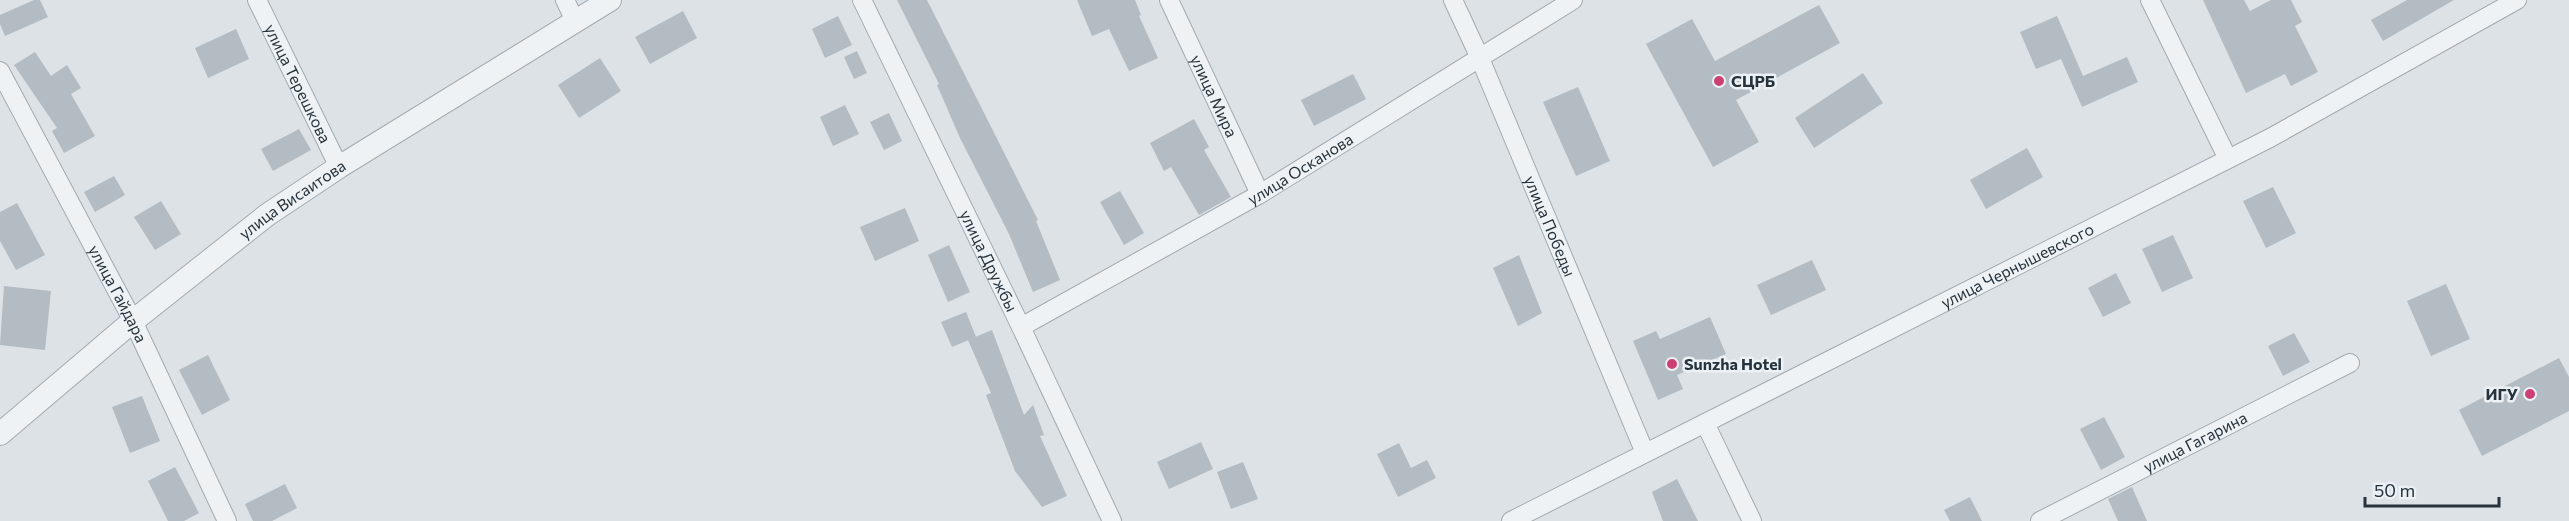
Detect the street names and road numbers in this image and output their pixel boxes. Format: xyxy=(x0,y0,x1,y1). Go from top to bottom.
street label: улица Терешкова xyxy=(261,21,336,146)
street label: улица Мира xyxy=(1187,51,1242,140)
street label: улица Осканова xyxy=(1244,129,1356,208)
street label: улица Висаитова xyxy=(235,155,349,243)
street label: улица Победы xyxy=(1521,173,1580,279)
street label: улица Дружбы xyxy=(956,207,1022,315)
street label: улица Чернышевского xyxy=(1937,219,2097,312)
street label: улица Гайдара xyxy=(85,241,152,345)
street label: улица Гагарина xyxy=(2140,407,2250,476)

